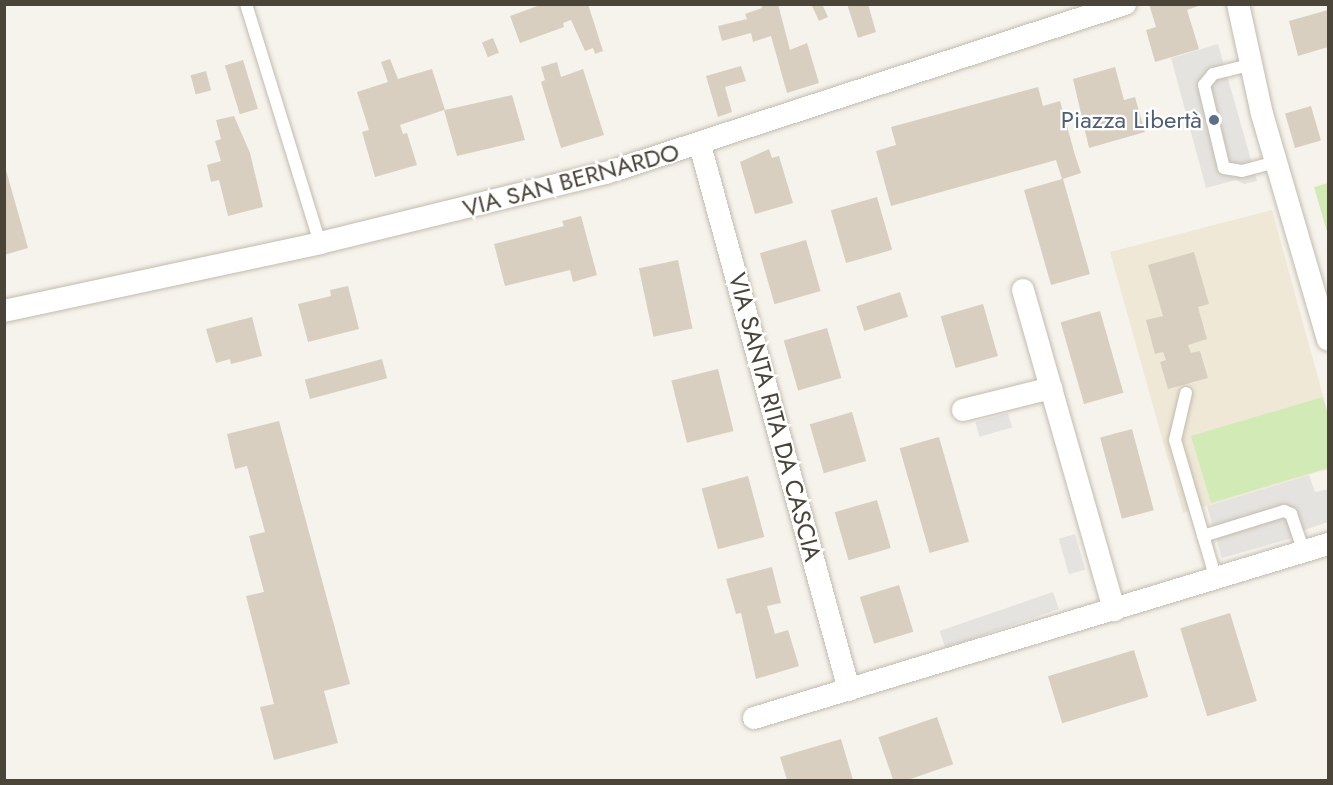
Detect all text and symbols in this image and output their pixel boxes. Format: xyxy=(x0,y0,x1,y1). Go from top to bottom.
place label: Piazza Libertà xyxy=(1061,106,1202,134)
marker: Piazza Libertà xyxy=(1207,113,1221,127)
street label: VIA SAN BERNARDO xyxy=(460,137,682,223)
street label: VIA SANTA RITA DA CASCIA xyxy=(723,270,827,564)

